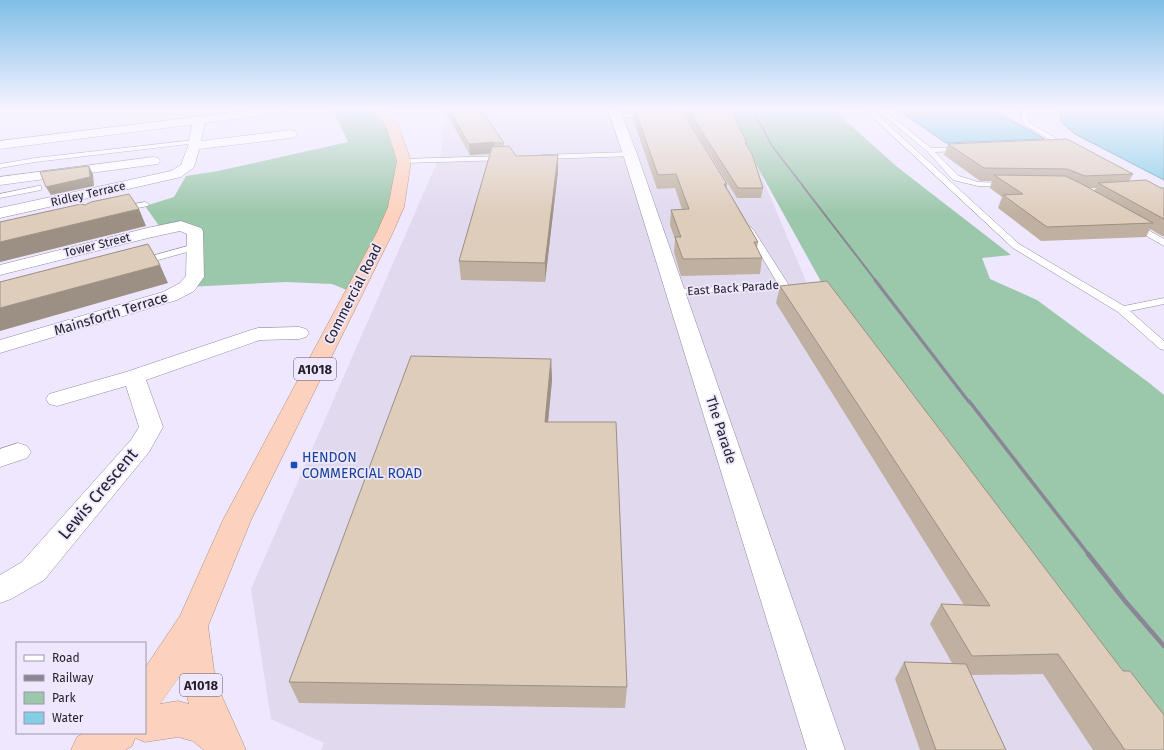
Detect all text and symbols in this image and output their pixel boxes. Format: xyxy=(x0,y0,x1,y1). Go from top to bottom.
street label: Ridley Terrace xyxy=(49,179,127,209)
street label: Tower Street xyxy=(62,230,132,260)
street label: Commercial Road xyxy=(320,241,386,347)
street label: East Back Parade xyxy=(687,278,779,298)
street label: Mainsforth Terrace xyxy=(52,289,170,339)
road number: A1018 xyxy=(294,358,336,380)
street label: The Parade xyxy=(702,394,740,466)
street label: Lewis Crescent xyxy=(54,444,143,544)
place label: HENDON COMMERCIAL ROAD xyxy=(302,449,422,482)
marker: HENDON COMMERCIAL ROAD xyxy=(289,460,299,470)
legend xyxy=(16,642,146,734)
text: Road xyxy=(52,651,80,665)
text: Railway xyxy=(52,671,93,685)
road number: A1018 xyxy=(180,674,222,696)
text: Park xyxy=(52,691,76,705)
text: Water xyxy=(52,711,84,725)

